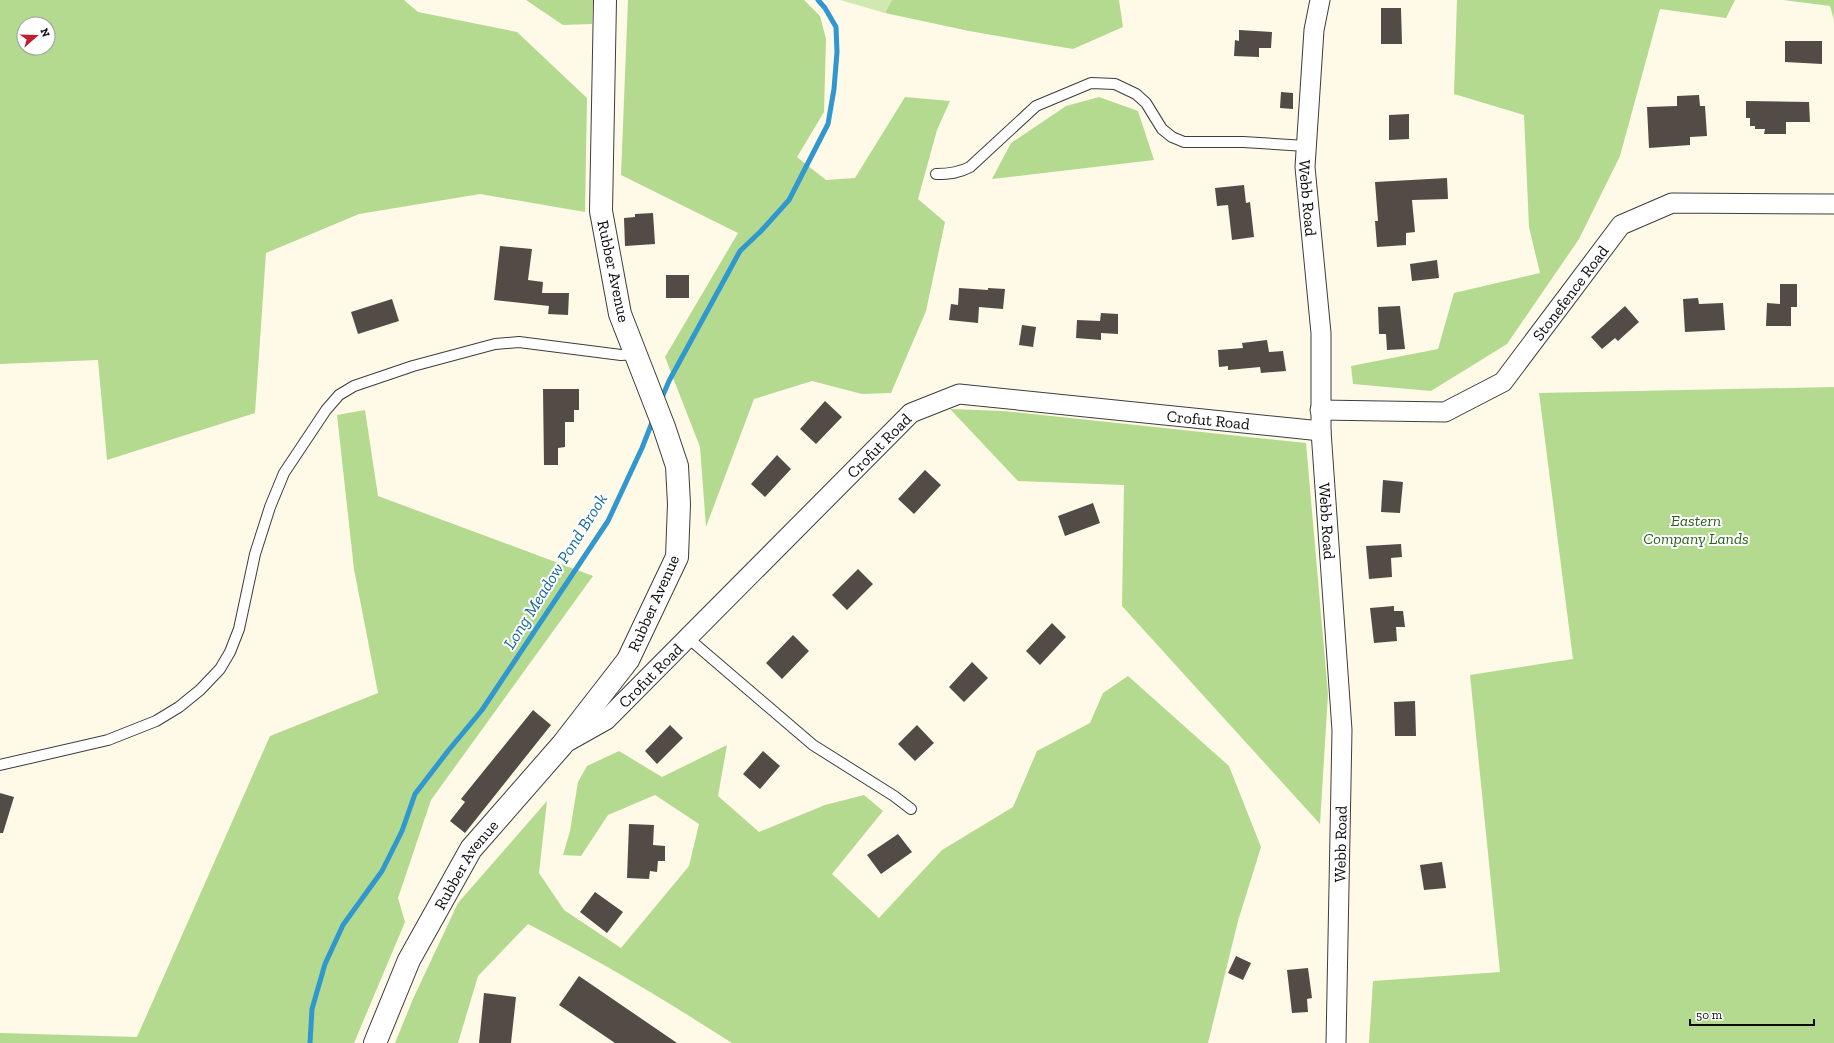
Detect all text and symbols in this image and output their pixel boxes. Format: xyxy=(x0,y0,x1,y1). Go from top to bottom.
north arrow xyxy=(16,16,56,56)
text: N xyxy=(37,27,53,39)
street label: Webb Road xyxy=(1295,159,1321,237)
street label: Rubber Avenue xyxy=(593,218,634,324)
street label: Stonefence Road xyxy=(1529,242,1612,344)
street label: Crofut Road xyxy=(1166,406,1251,434)
street label: Crofut Road xyxy=(843,409,915,482)
street label: Webb Road xyxy=(1315,482,1339,560)
water label: Long Meadow Pond Brook xyxy=(499,489,611,652)
park label: Eastern Company Lands xyxy=(1643,511,1749,548)
street label: Rubber Avenue xyxy=(624,552,683,654)
street label: Crofut Road xyxy=(615,639,687,712)
street label: Webb Road xyxy=(1330,805,1351,883)
street label: Rubber Avenue xyxy=(430,816,502,913)
scale bar xyxy=(1690,1001,1814,1027)
text: 50 m xyxy=(1696,1008,1723,1022)

